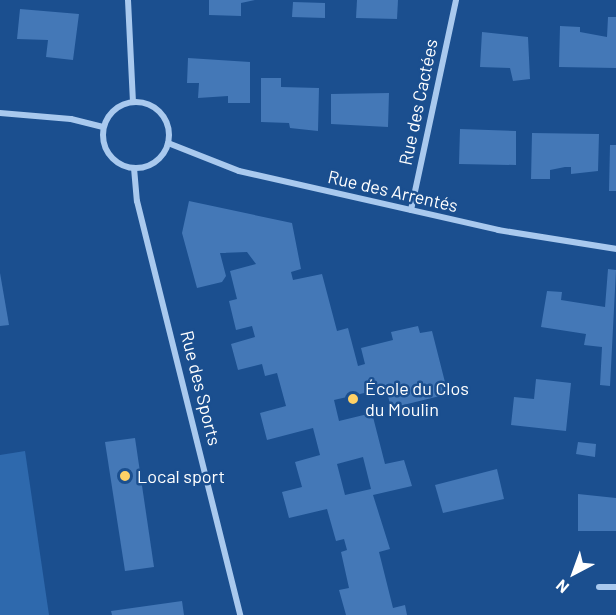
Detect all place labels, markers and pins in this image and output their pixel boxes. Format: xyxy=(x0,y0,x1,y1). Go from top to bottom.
place label: École du Clos du Moulin xyxy=(365,378,469,420)
marker: École du Clos du Moulin xyxy=(346,392,360,406)
place label: Local sport xyxy=(137,465,225,487)
marker: Local sport xyxy=(118,469,132,483)

